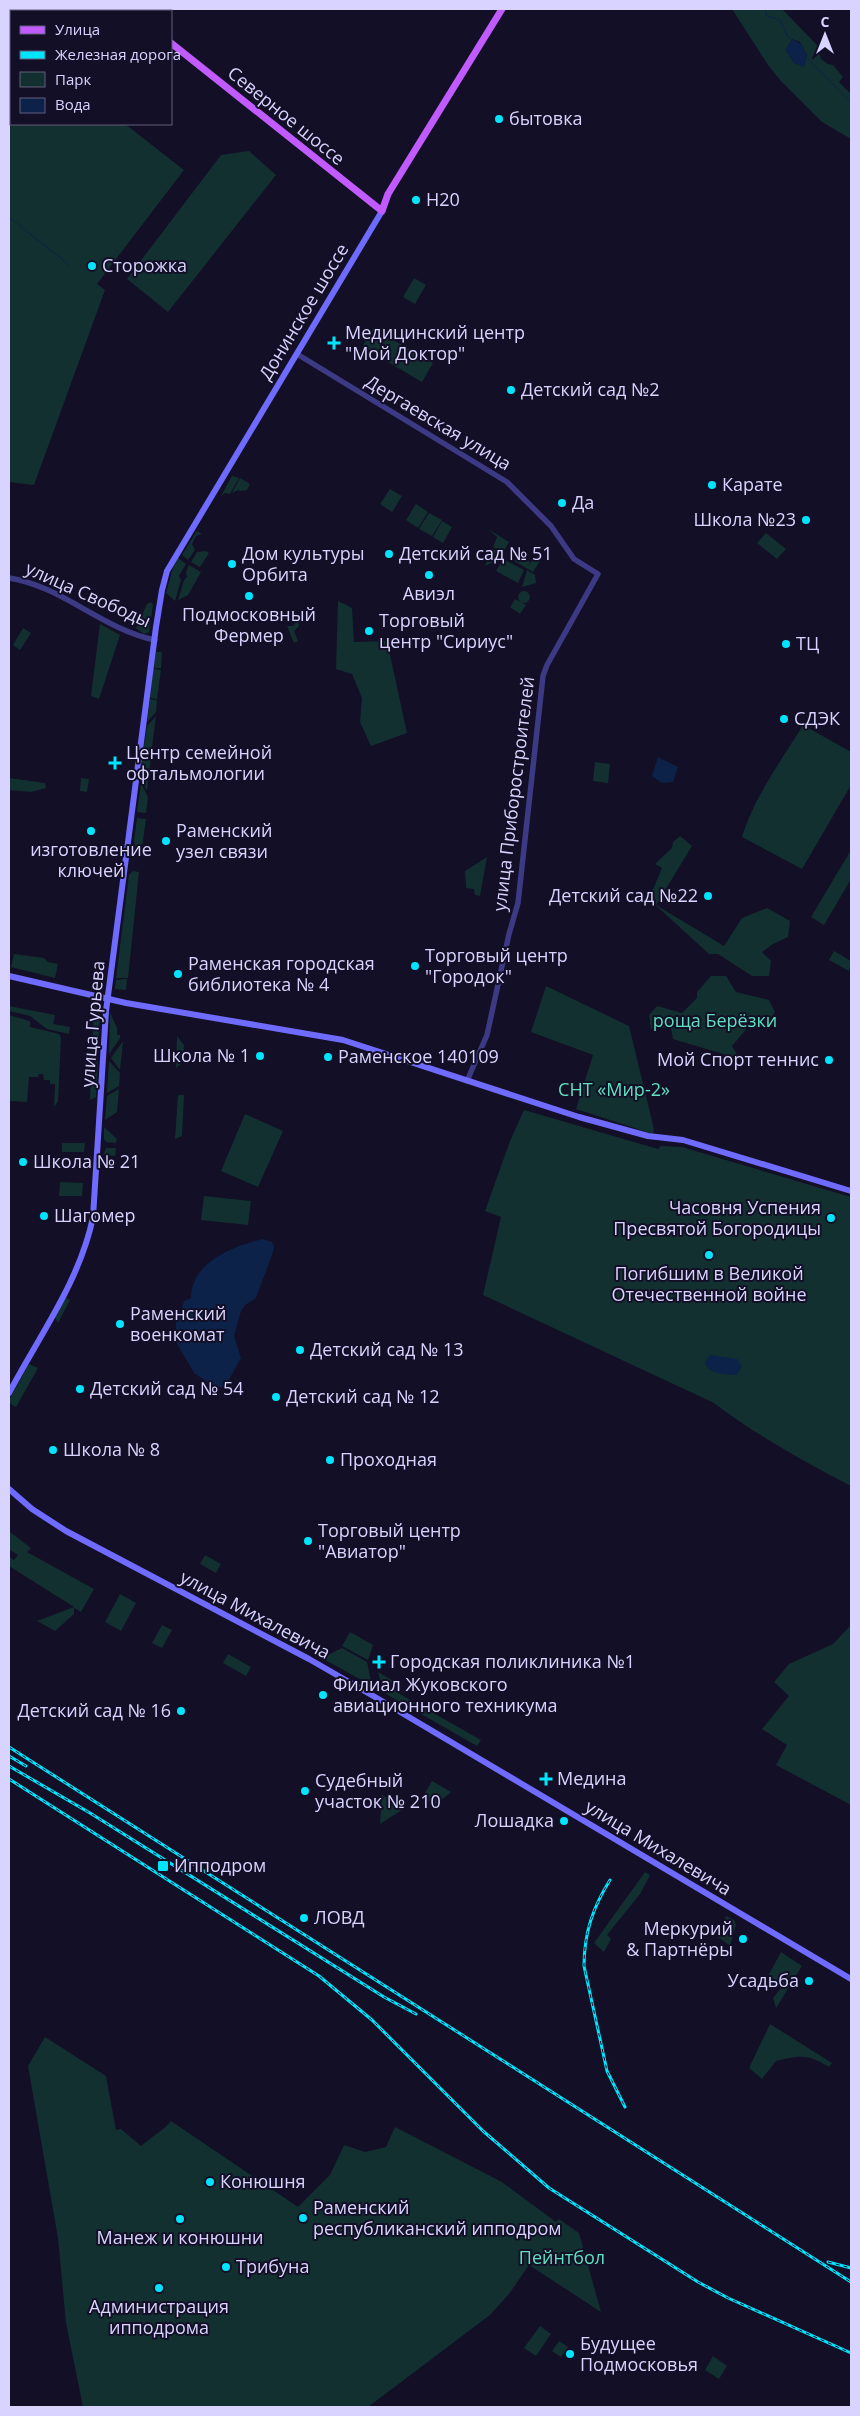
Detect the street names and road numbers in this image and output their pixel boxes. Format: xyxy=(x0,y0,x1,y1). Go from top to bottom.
street label: Северное шоссе xyxy=(223,61,350,170)
street label: Донинское шоссе xyxy=(253,239,353,384)
street label: Дергаевская улица xyxy=(361,369,516,475)
street label: улица Свободы xyxy=(22,556,155,632)
street label: улица Приборостроителей xyxy=(487,675,539,913)
street label: улица Гурьева xyxy=(75,960,110,1088)
street label: улица Михалевича xyxy=(176,1564,335,1664)
street label: улица Михалевича xyxy=(581,1794,736,1900)

